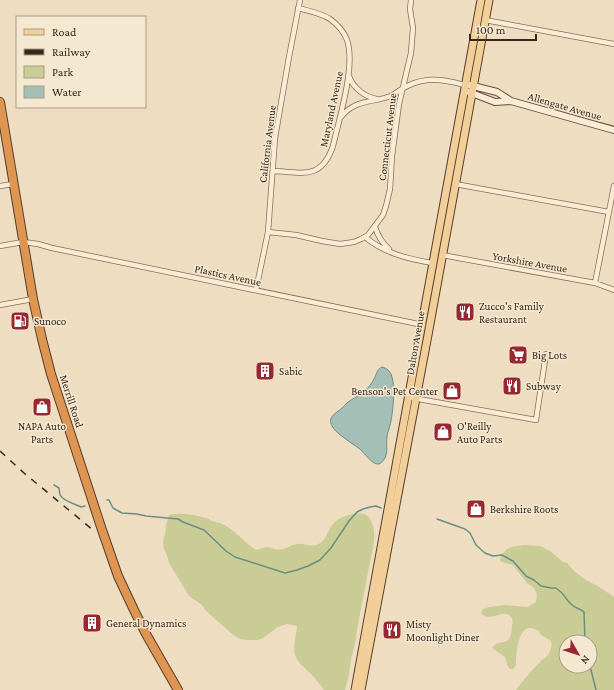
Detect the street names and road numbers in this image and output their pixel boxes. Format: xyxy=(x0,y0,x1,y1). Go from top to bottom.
street label: Maryland Avenue xyxy=(317,70,346,148)
street label: Allengate Avenue xyxy=(527,90,603,123)
street label: Connecticut Avenue xyxy=(376,92,398,181)
street label: California Avenue xyxy=(256,104,278,184)
street label: Yorkshire Avenue xyxy=(492,250,568,275)
street label: Plastics Avenue xyxy=(194,262,263,288)
street label: Dalton Avenue xyxy=(403,310,427,376)
street label: Merrill Road xyxy=(58,373,86,429)

